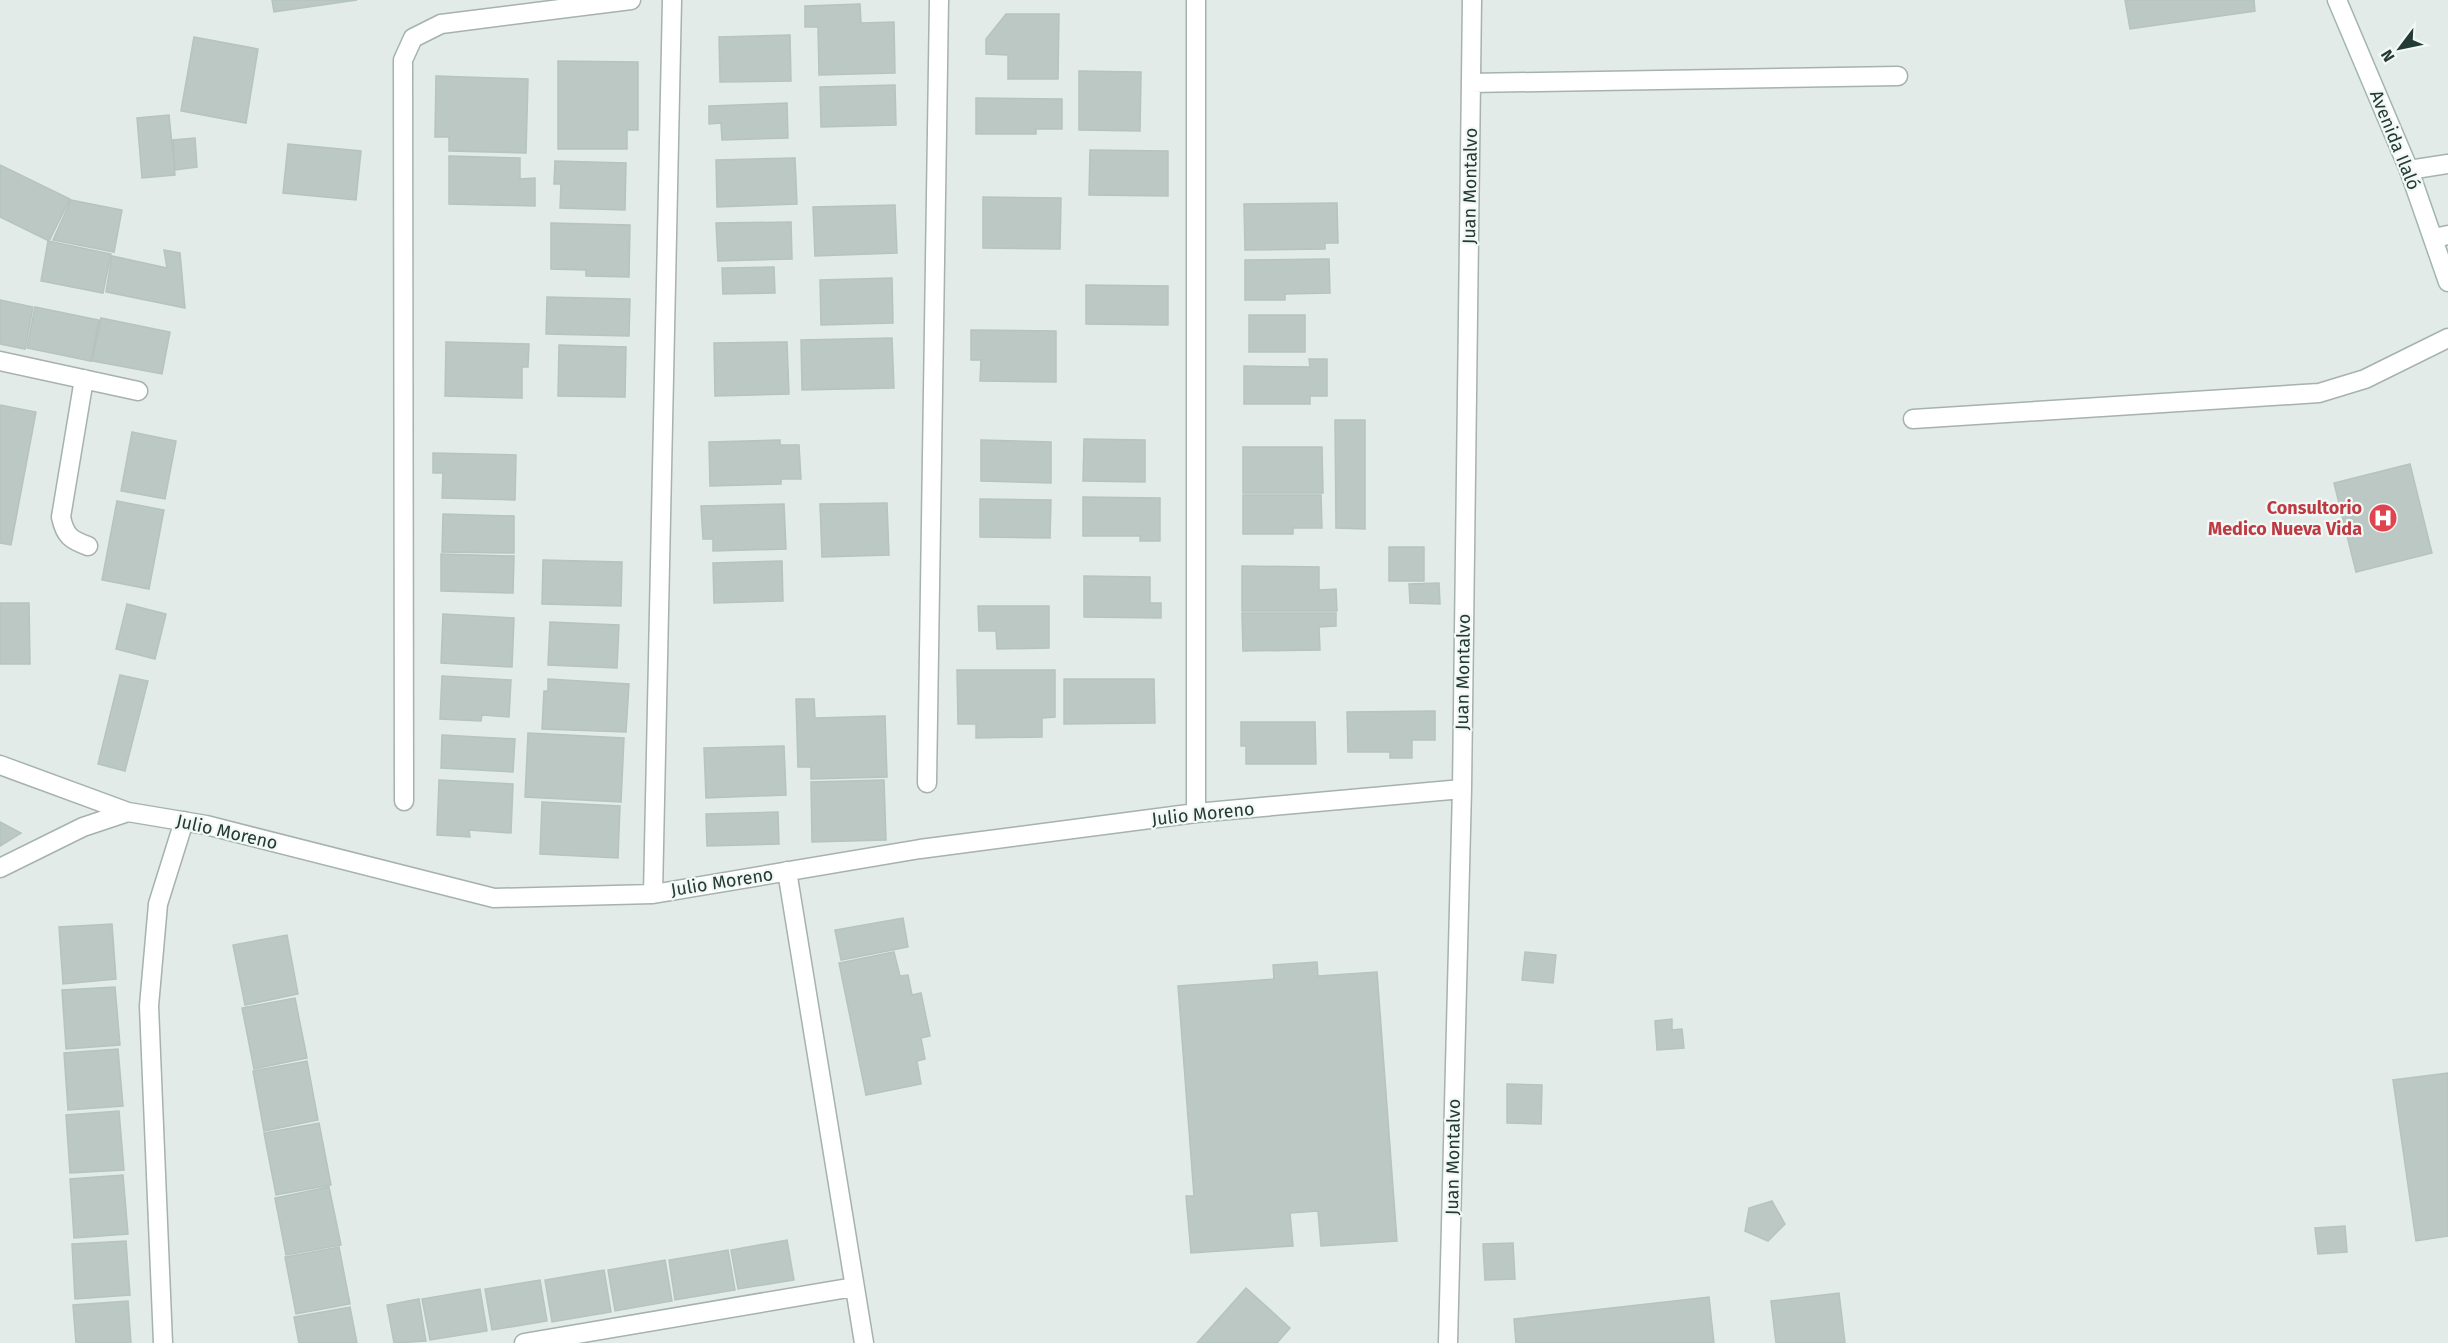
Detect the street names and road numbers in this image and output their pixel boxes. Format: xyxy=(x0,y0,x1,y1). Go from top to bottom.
street label: Avenida Ilaló xyxy=(2365,87,2425,193)
street label: Juan Montalvo xyxy=(1458,128,1482,244)
street label: Juan Montalvo xyxy=(1451,614,1475,730)
street label: Julio Moreno xyxy=(1150,798,1256,830)
street label: Julio Moreno xyxy=(174,810,280,854)
street label: Julio Moreno xyxy=(669,863,775,901)
street label: Juan Montalvo xyxy=(1441,1099,1465,1215)

